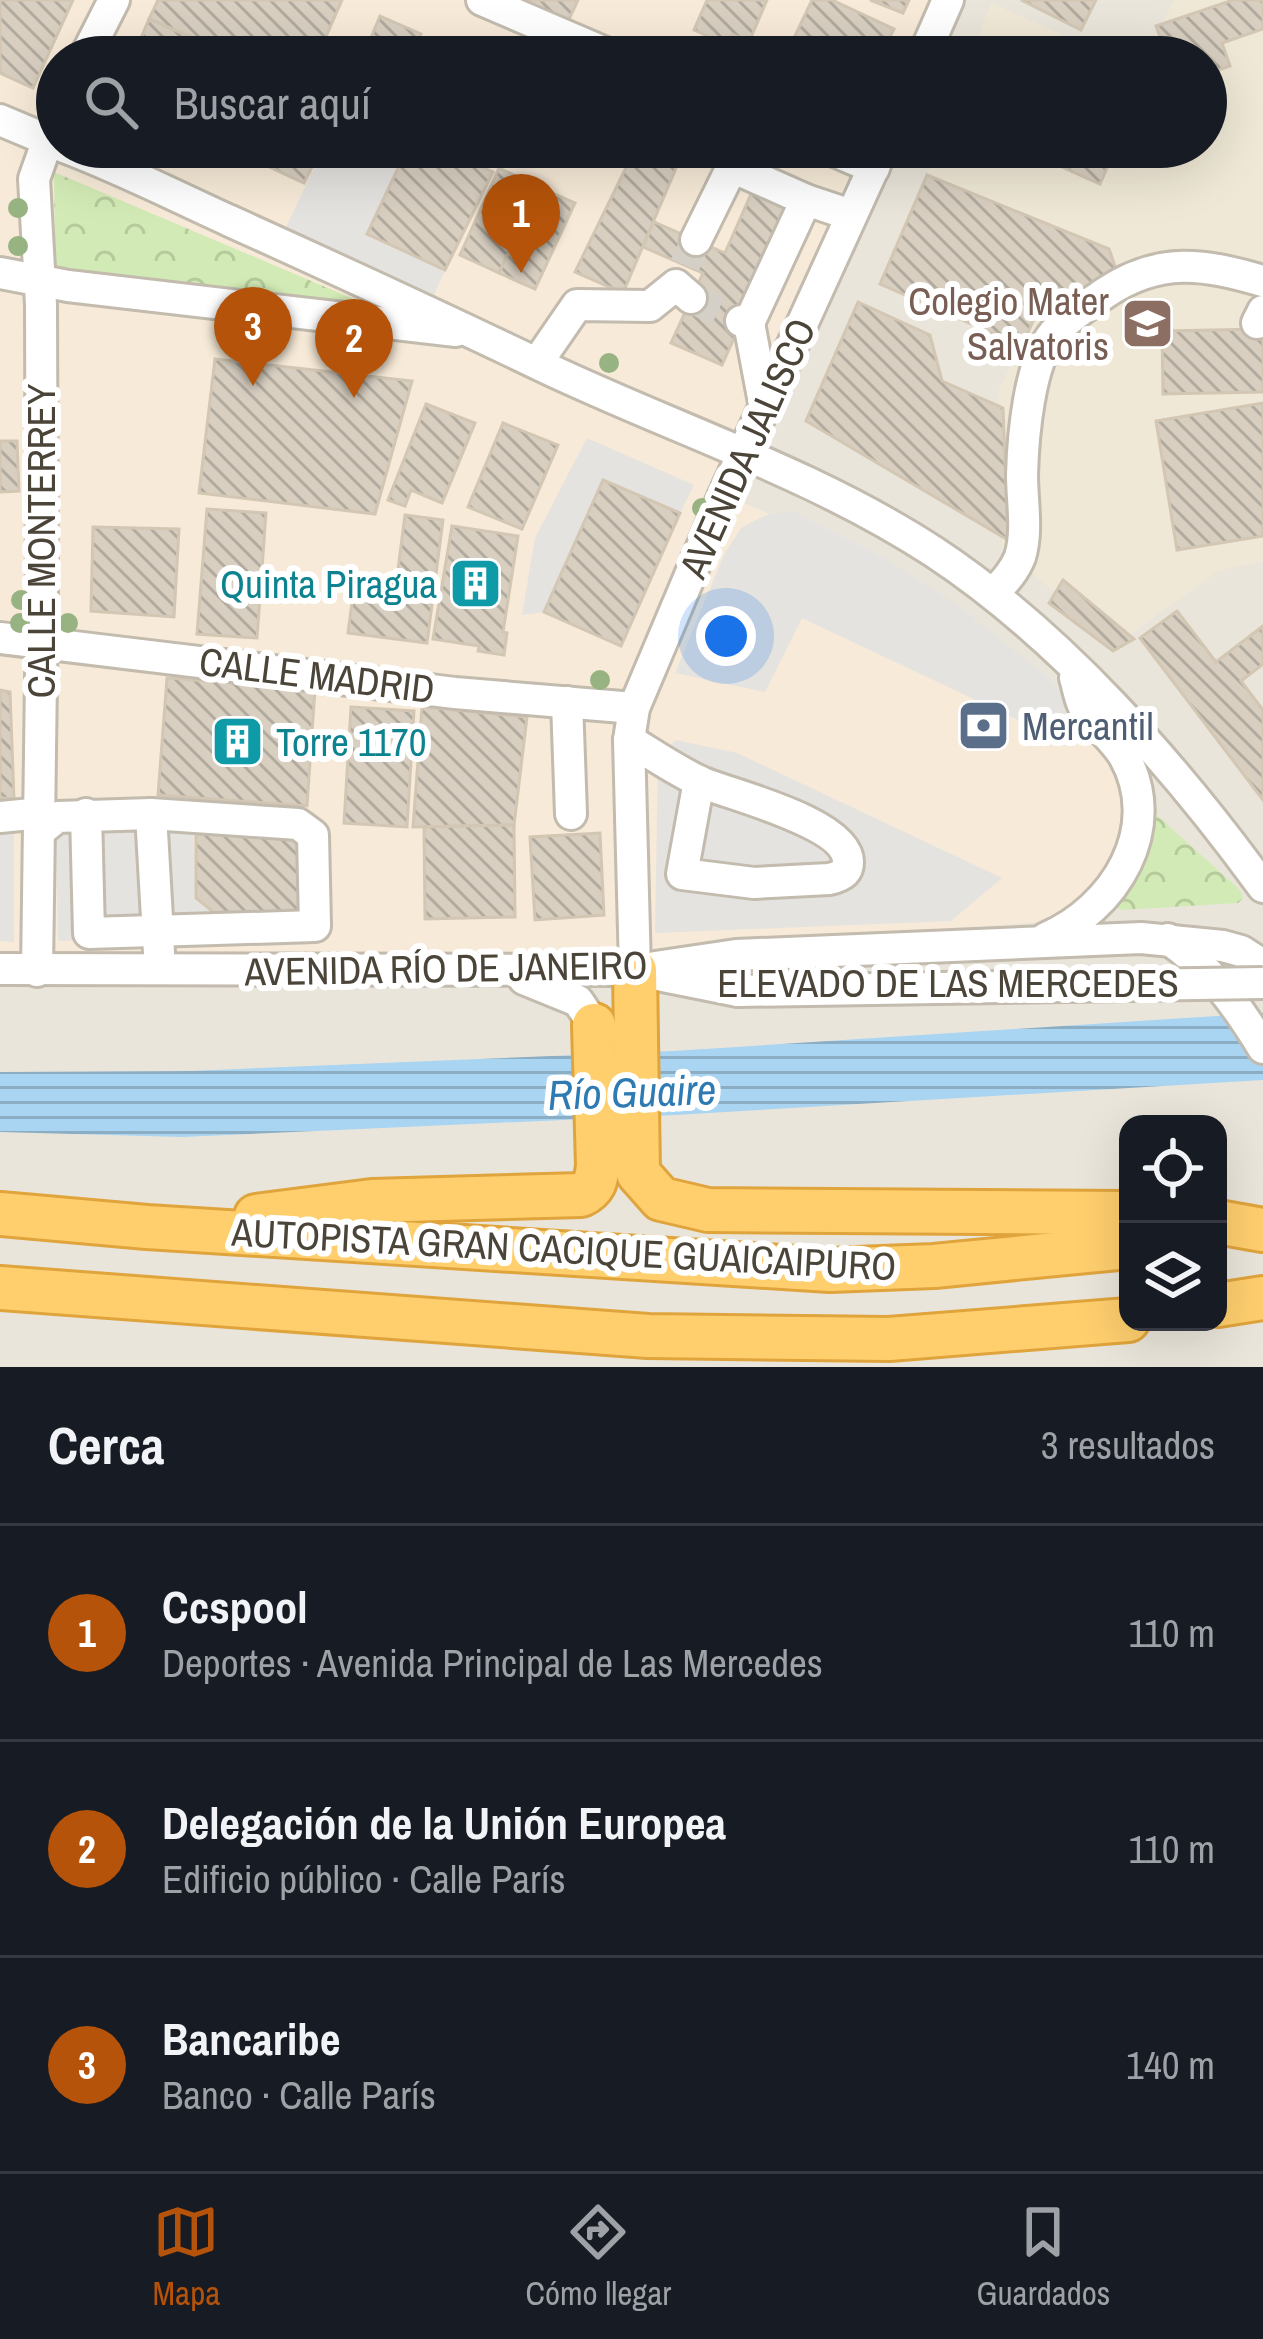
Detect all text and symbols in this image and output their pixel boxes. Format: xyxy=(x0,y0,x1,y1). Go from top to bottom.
search box xyxy=(36,36,1227,168)
icon: search xyxy=(78,69,144,135)
text: Buscar aquí xyxy=(174,72,371,133)
pin: 1 xyxy=(482,174,560,273)
place label: Colegio Mater Salvatoris xyxy=(908,275,1109,372)
pin: 3 xyxy=(214,287,292,386)
school or university icon: Colegio Mater Salvatoris xyxy=(1120,295,1176,351)
pin: 2 xyxy=(315,299,393,398)
street label: AVENIDA JALISCO xyxy=(666,310,827,587)
street label: CALLE MONTERREY xyxy=(15,383,67,698)
building icon: Quinta Piragua xyxy=(448,556,504,612)
place label: Quinta Piragua xyxy=(220,558,437,610)
your location xyxy=(696,606,756,666)
street label: CALLE MADRID xyxy=(197,635,437,715)
bank icon: Mercantil xyxy=(955,698,1011,754)
place label: Mercantil xyxy=(1022,700,1154,752)
building icon: Torre 1170 xyxy=(209,714,265,770)
place label: Torre 1170 xyxy=(276,716,427,768)
street label: AVENIDA RÍO DE JANEIRO xyxy=(243,938,648,998)
street label: ELEVADO DE LAS MERCEDES xyxy=(717,957,1179,1009)
water label: Río Guaire xyxy=(547,1061,717,1123)
map controls xyxy=(1119,1115,1227,1331)
button: locate xyxy=(1119,1115,1227,1223)
street label: AUTOPISTA GRAN CACIQUE GUAICAIPURO xyxy=(229,1206,898,1292)
button: layers xyxy=(1119,1223,1227,1331)
text: Cerca xyxy=(48,1411,164,1480)
text: 3 resultados xyxy=(1041,1419,1215,1471)
text: Ccspool xyxy=(162,1576,308,1637)
text: 1 xyxy=(78,1607,96,1659)
text: 110 m xyxy=(1128,1607,1215,1659)
text: Deportes · Avenida Principal de Las Mercedes xyxy=(162,1637,823,1689)
text: Delegación de la Unión Europea xyxy=(162,1792,726,1853)
text: 2 xyxy=(78,1823,96,1875)
text: 110 m xyxy=(1128,1823,1215,1875)
text: Edificio público · Calle París xyxy=(162,1853,566,1905)
text: Bancaribe xyxy=(162,2008,340,2069)
text: 3 xyxy=(78,2039,96,2091)
text: 140 m xyxy=(1126,2039,1215,2091)
text: Banco · Calle París xyxy=(162,2069,436,2121)
tab: Mapa xyxy=(153,2199,220,2315)
tab: Cómo llegar xyxy=(525,2199,671,2315)
tab: Guardados xyxy=(976,2199,1110,2315)

